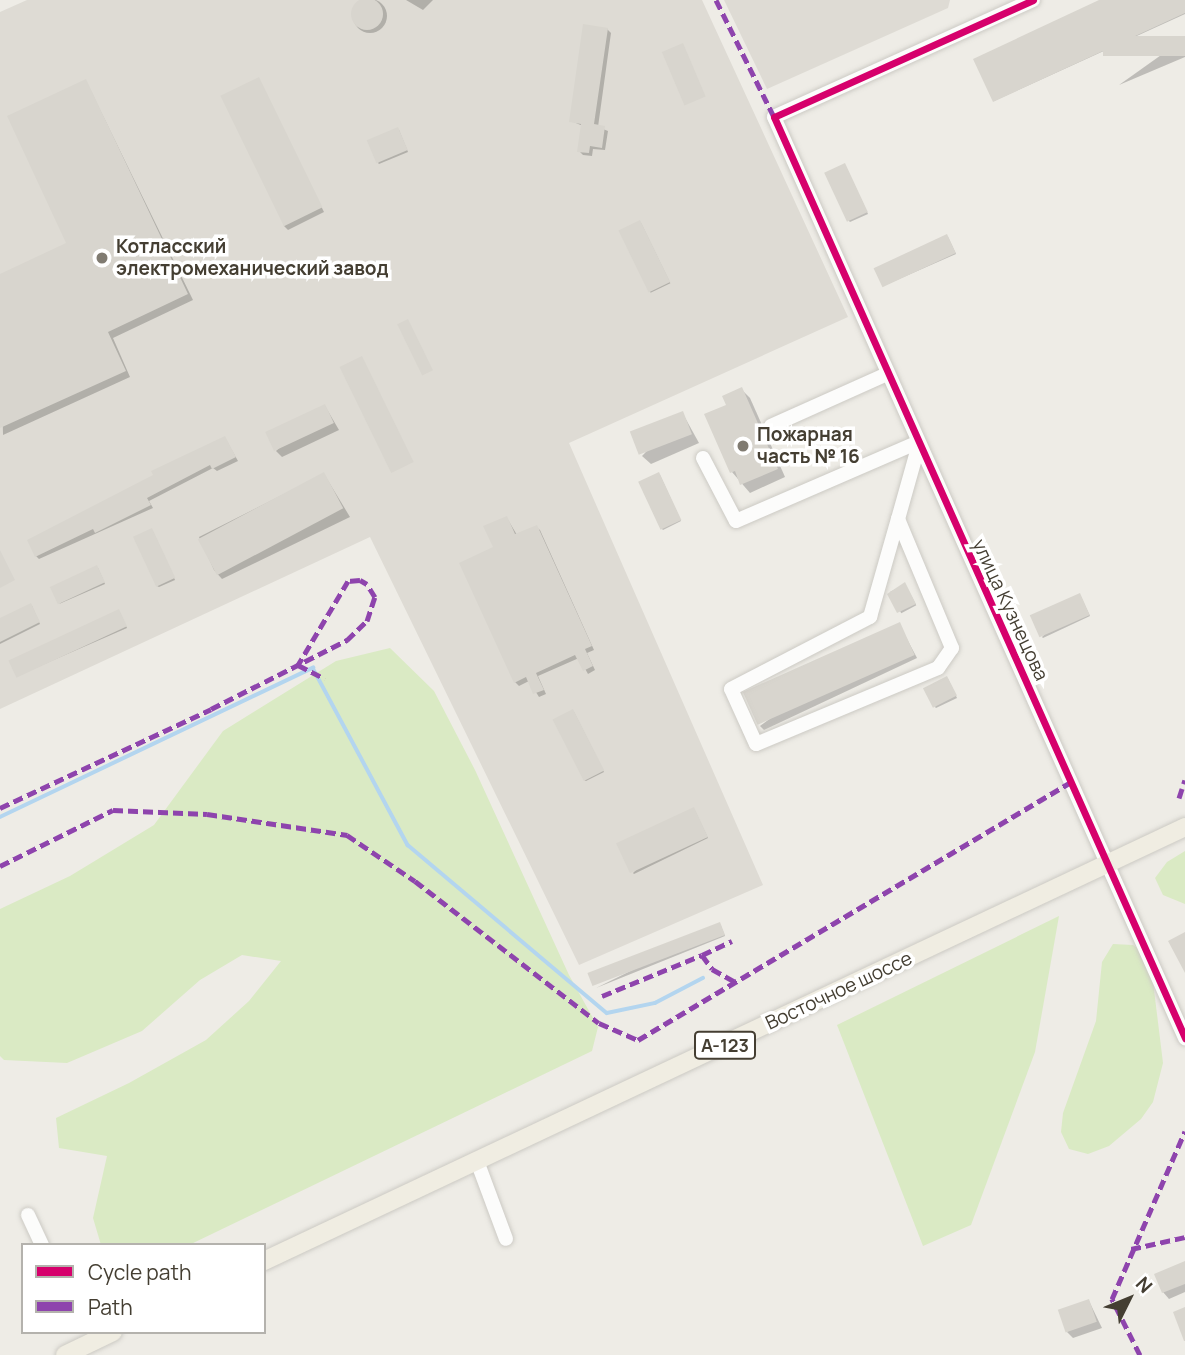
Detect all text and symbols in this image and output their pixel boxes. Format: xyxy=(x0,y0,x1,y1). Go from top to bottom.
place label: Котласский электромеханический завод xyxy=(116,236,389,280)
marker: Котласский электромеханический завод xyxy=(94,250,110,266)
place label: Пожарная часть № 16 xyxy=(757,424,860,468)
marker: Пожарная часть № 16 xyxy=(735,438,751,454)
street label: улица Кузнецова xyxy=(967,536,1053,684)
street label: Восточное шоссе xyxy=(762,947,916,1035)
road number: А-123 xyxy=(694,1030,756,1060)
legend xyxy=(21,1243,266,1334)
text: Cycle path xyxy=(88,1258,191,1286)
north arrow xyxy=(1094,1264,1164,1334)
text: N xyxy=(1130,1271,1159,1299)
text: Path xyxy=(88,1293,133,1321)

